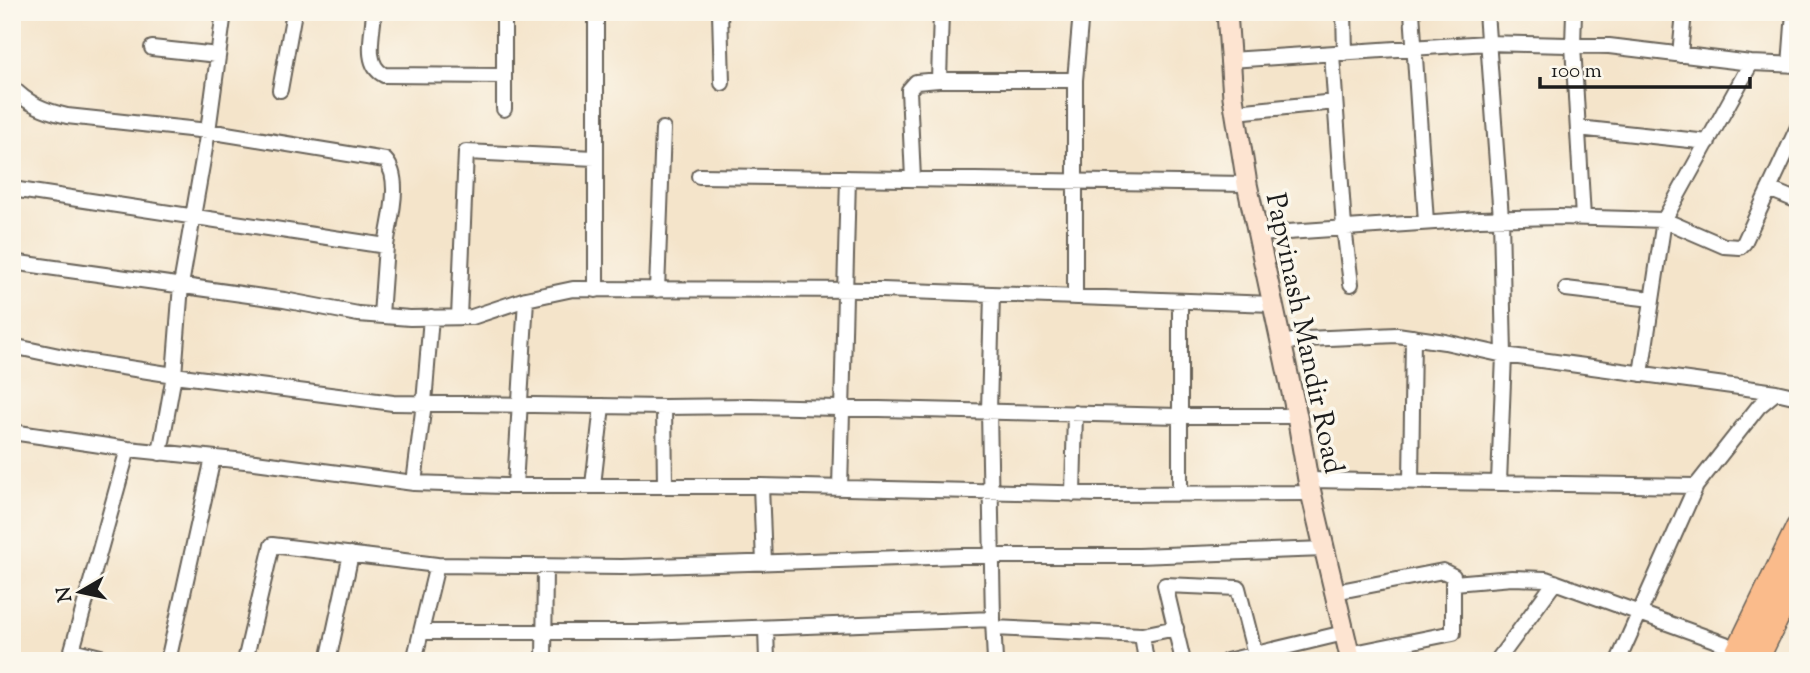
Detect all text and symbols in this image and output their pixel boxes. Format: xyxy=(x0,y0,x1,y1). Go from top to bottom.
scale bar xyxy=(1540,46,1750,90)
text: 100 m xyxy=(1551,57,1602,87)
street label: Papvinash Mandir Road xyxy=(1254,190,1352,478)
north arrow xyxy=(46,558,116,628)
text: N xyxy=(51,585,80,604)

